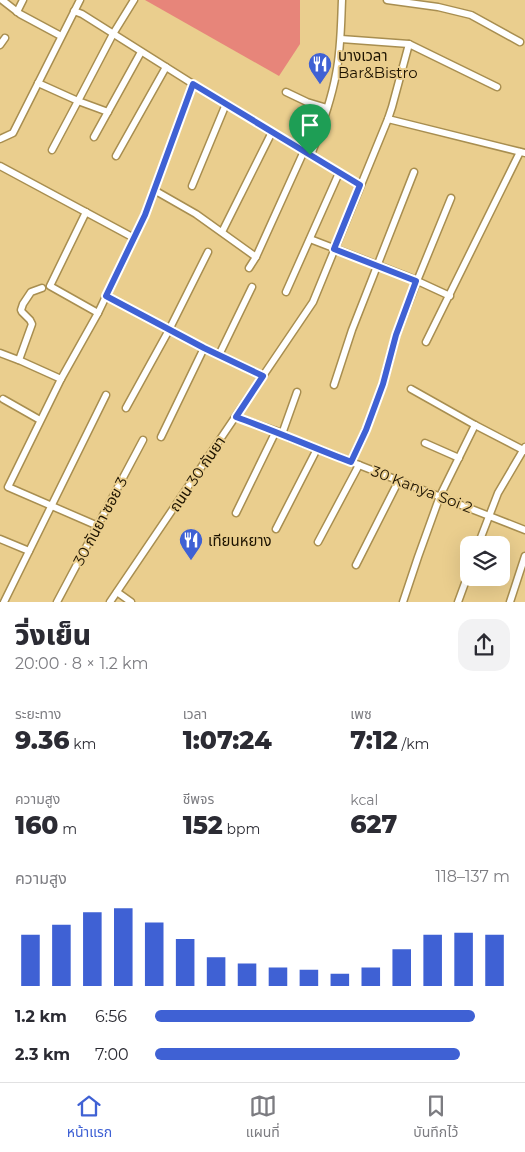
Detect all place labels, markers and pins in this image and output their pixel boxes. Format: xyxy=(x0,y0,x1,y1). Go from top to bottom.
place label: บางเวลา Bar&Bistro xyxy=(338,46,418,82)
restaurant icon: บางเวลา Bar&Bistro xyxy=(307,51,333,85)
pin xyxy=(289,104,331,155)
restaurant icon: เทียนหยาง xyxy=(178,527,204,561)
place label: เทียนหยาง xyxy=(208,531,272,550)

